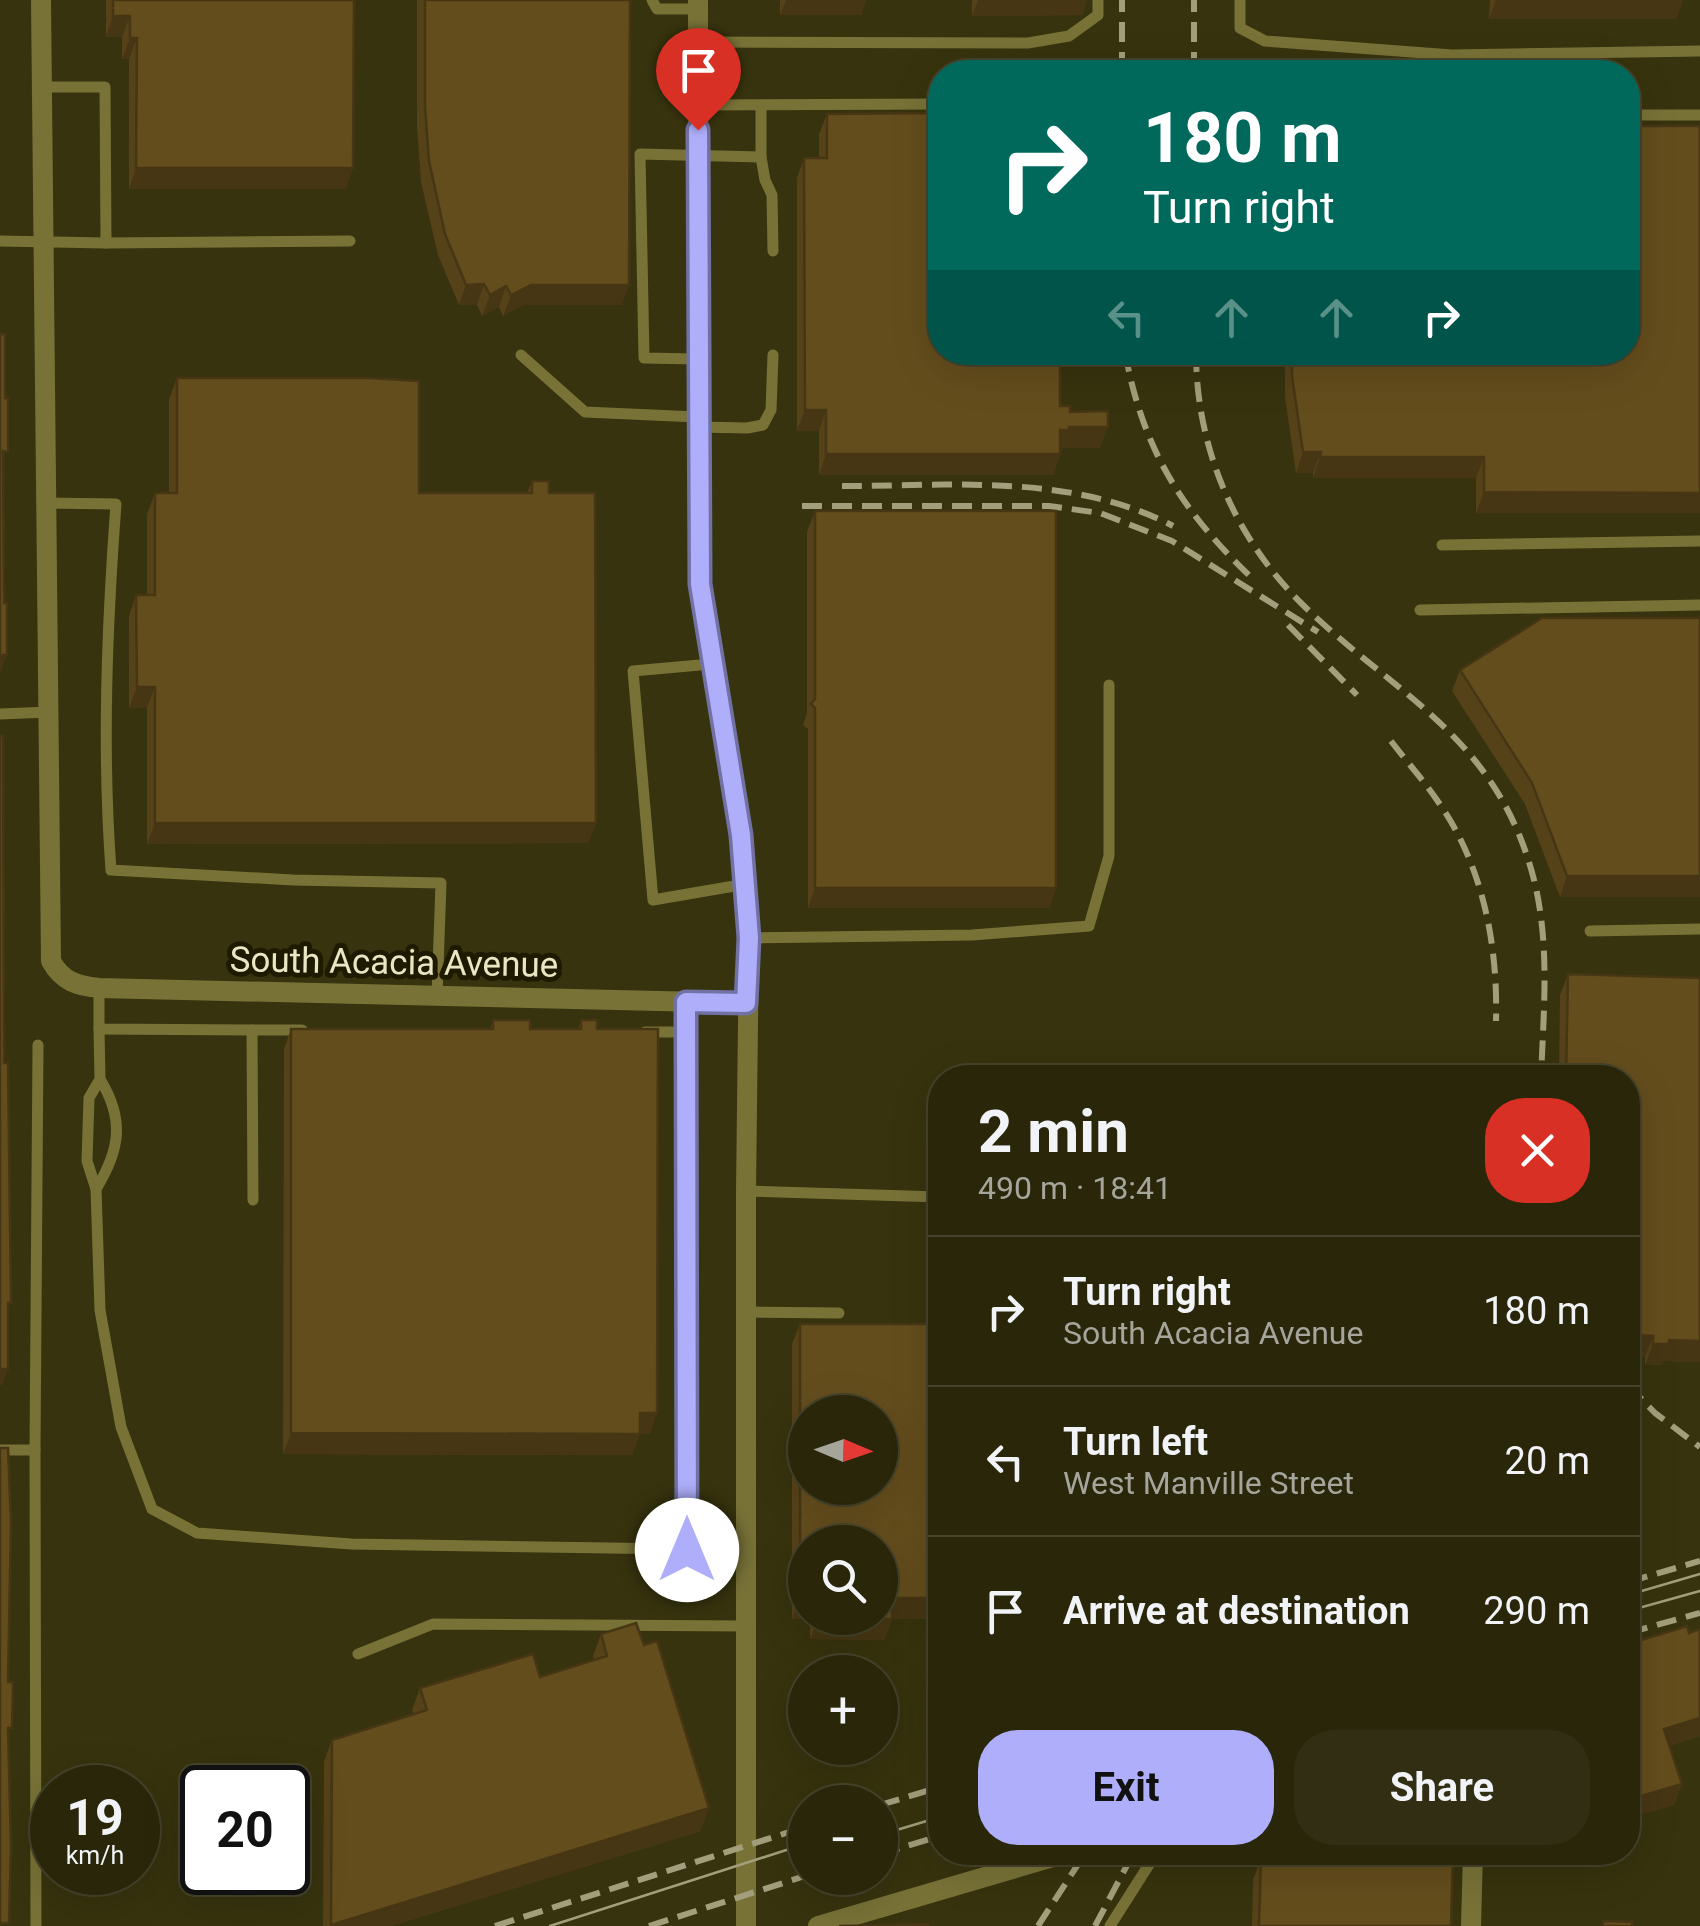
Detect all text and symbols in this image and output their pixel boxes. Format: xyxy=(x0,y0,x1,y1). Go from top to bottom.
pin xyxy=(656,28,741,131)
icon: arrive xyxy=(671,43,726,98)
text: 180 m xyxy=(1143,97,1342,179)
icon: right xyxy=(978,100,1108,230)
text: Turn right xyxy=(1143,181,1335,234)
icon: left xyxy=(1099,290,1154,345)
icon: ahead xyxy=(1204,290,1259,345)
icon: ahead xyxy=(1309,290,1364,345)
icon: right xyxy=(1414,290,1469,345)
street label: South Acacia Avenue xyxy=(229,939,559,986)
text: 2 min xyxy=(978,1096,1129,1167)
button: close xyxy=(1485,1098,1590,1203)
text: 490 m · 18:41 xyxy=(978,1169,1172,1207)
text: Turn right xyxy=(1063,1270,1231,1314)
icon: right xyxy=(978,1284,1033,1339)
text: 180 m xyxy=(1483,1289,1590,1333)
text: South Acacia Avenue xyxy=(1063,1314,1363,1352)
north arrow xyxy=(788,1395,898,1505)
map controls xyxy=(788,1395,898,1895)
text: Turn left xyxy=(1063,1420,1208,1464)
icon: left xyxy=(978,1434,1033,1489)
text: 20 m xyxy=(1505,1439,1590,1483)
text: West Manville Street xyxy=(1063,1464,1354,1502)
position arrow xyxy=(635,1498,739,1602)
button: search xyxy=(788,1525,898,1635)
icon: arrive xyxy=(978,1584,1033,1639)
text: Arrive at destination xyxy=(1063,1589,1410,1633)
text: 290 m xyxy=(1483,1589,1590,1633)
button: + xyxy=(788,1655,898,1765)
button: Exit xyxy=(978,1730,1274,1845)
button: Share xyxy=(1294,1730,1590,1845)
speed limit sign: 20 xyxy=(180,1765,310,1895)
button: − xyxy=(788,1785,898,1895)
text: 19 xyxy=(66,1789,124,1847)
text: km/h xyxy=(66,1841,124,1870)

